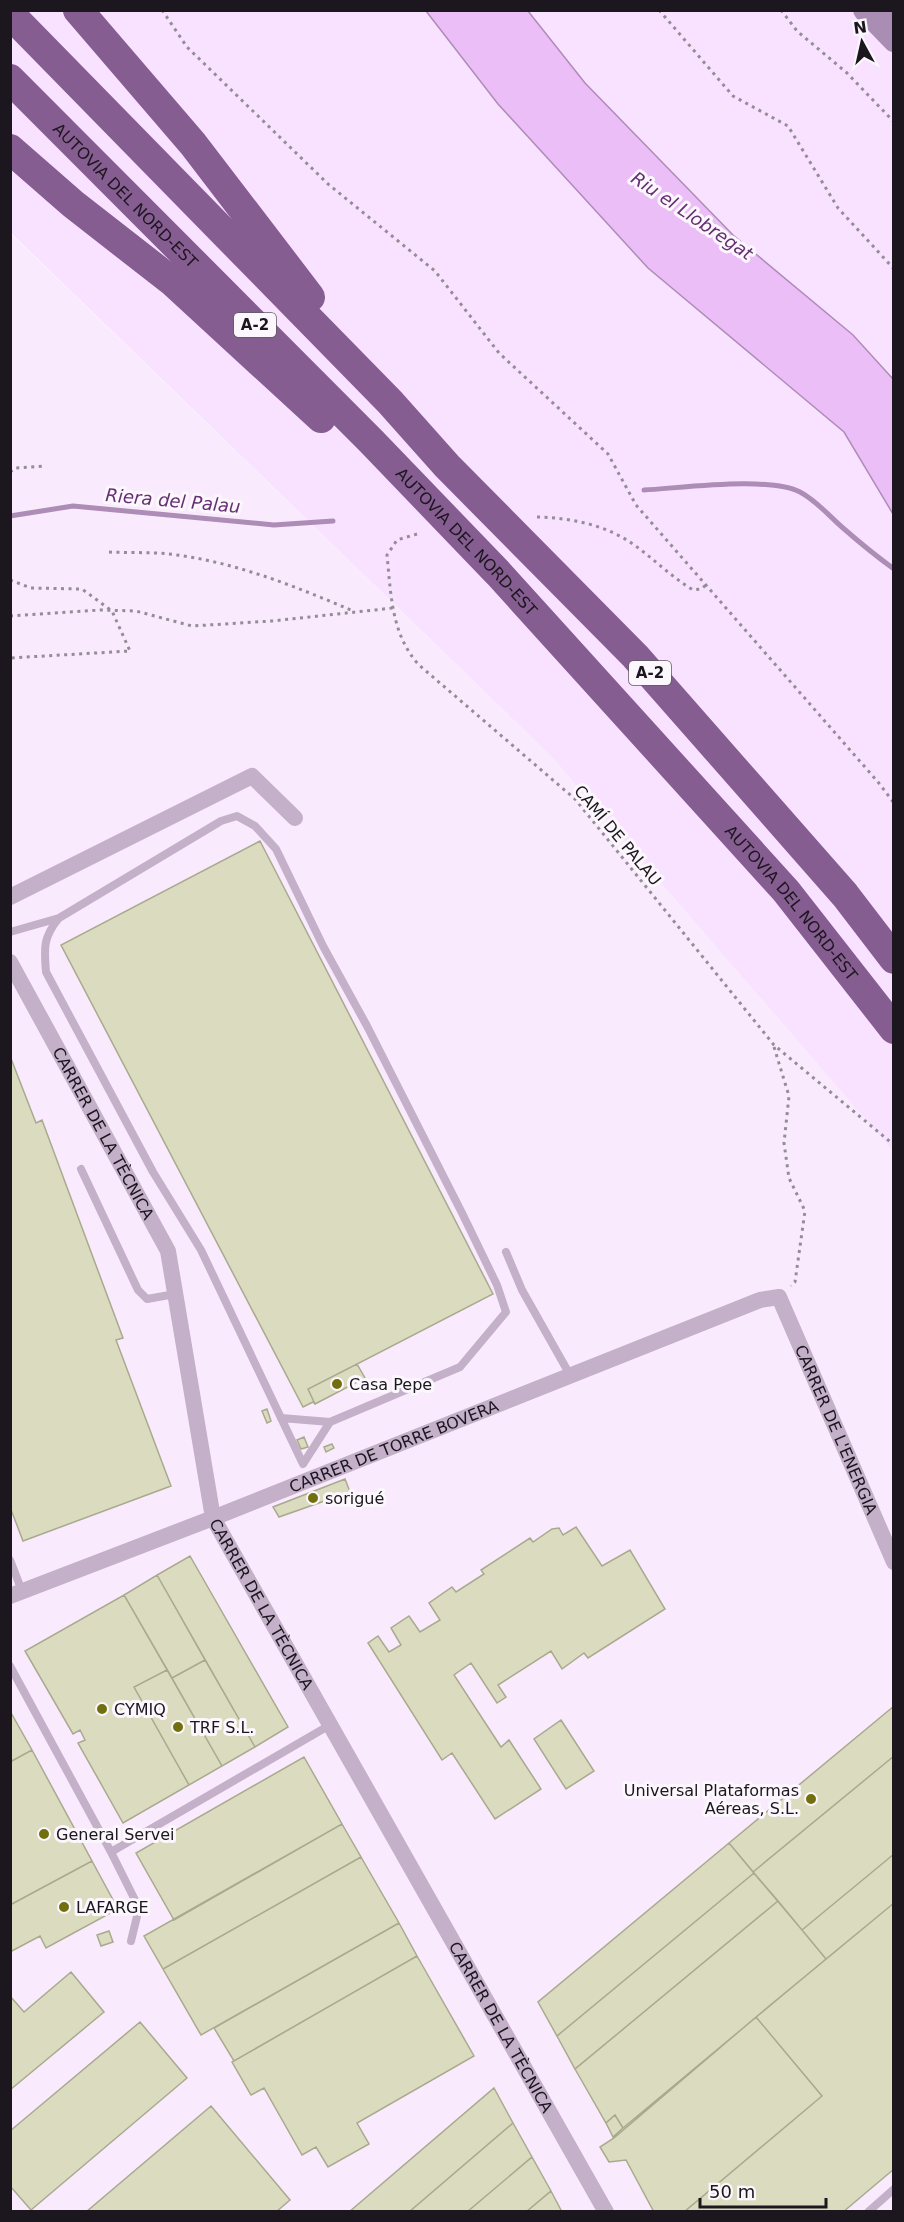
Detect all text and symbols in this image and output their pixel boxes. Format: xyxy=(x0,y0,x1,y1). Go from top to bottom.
north arrow xyxy=(832,12,892,72)
text: N xyxy=(852,17,868,38)
street label: AUTOVIA DEL NORD-EST xyxy=(49,119,202,272)
water label: Riu el Llobregat xyxy=(628,167,758,264)
road number: A-2 xyxy=(234,313,276,337)
street label: AUTOVIA DEL NORD-EST xyxy=(392,464,541,620)
water label: Riera del Palau xyxy=(105,484,241,517)
road number: A-2 xyxy=(629,661,671,685)
street label: CAMÍ DE PALAU xyxy=(570,781,665,889)
street label: AUTOVIA DEL NORD-EST xyxy=(721,821,862,985)
street label: CARRER DE LA TÈCNICA xyxy=(48,1044,158,1223)
street label: CARRER DE L'ENERGIA xyxy=(791,1342,881,1517)
place label: Casa Pepe xyxy=(349,1375,432,1394)
marker: Casa Pepe xyxy=(330,1377,344,1391)
street label: CARRER DE TORRE BOVERA xyxy=(287,1396,501,1497)
place label: sorigué xyxy=(325,1489,384,1508)
marker: sorigué xyxy=(306,1491,320,1505)
street label: CARRER DE LA TÈCNICA xyxy=(205,1515,317,1693)
place label: CYMIQ xyxy=(114,1700,166,1719)
marker: CYMIQ xyxy=(95,1702,109,1716)
place label: TRF S.L. xyxy=(189,1718,254,1737)
marker: TRF S.L. xyxy=(171,1720,185,1734)
place label: Universal Plataformas Aéreas, S.L. xyxy=(624,1781,799,1818)
marker: Universal Plataformas Aéreas, S.L. xyxy=(804,1792,818,1806)
place label: General Servei xyxy=(56,1825,174,1844)
marker: General Servei xyxy=(37,1827,51,1841)
place label: LAFARGE xyxy=(76,1898,149,1917)
marker: LAFARGE xyxy=(57,1900,71,1914)
street label: CARRER DE LA TÈCNICA xyxy=(445,1938,557,2116)
scale bar xyxy=(700,2171,826,2209)
text: 50 m xyxy=(709,2181,755,2202)

